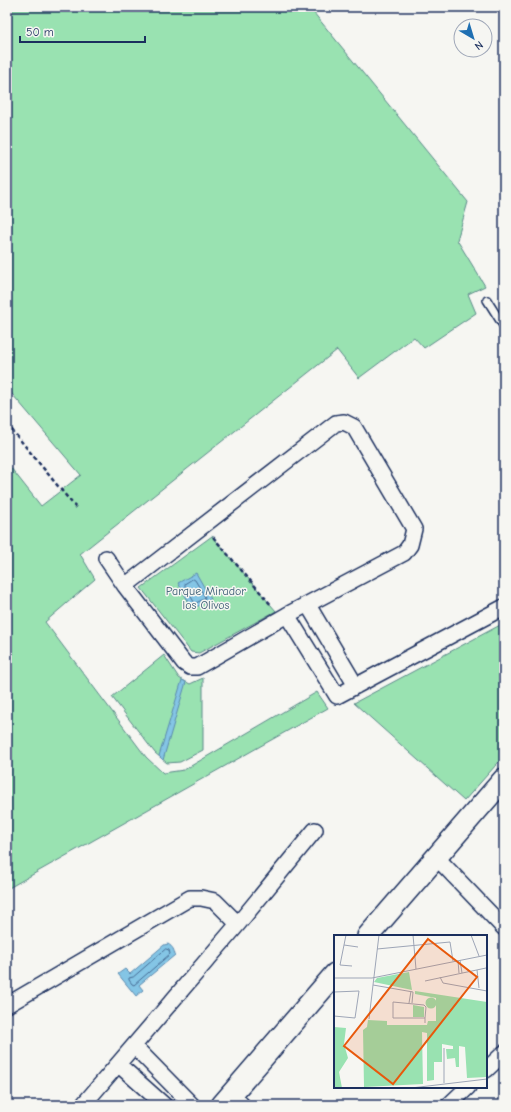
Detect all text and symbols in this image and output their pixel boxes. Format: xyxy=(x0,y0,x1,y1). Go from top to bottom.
scale bar xyxy=(20,18,145,44)
north arrow xyxy=(453,18,493,58)
text: 50 m xyxy=(26,25,54,39)
text: N xyxy=(472,38,486,53)
park label: Parque Mirador los Olivos xyxy=(166,584,246,612)
inset map xyxy=(334,935,487,1088)

